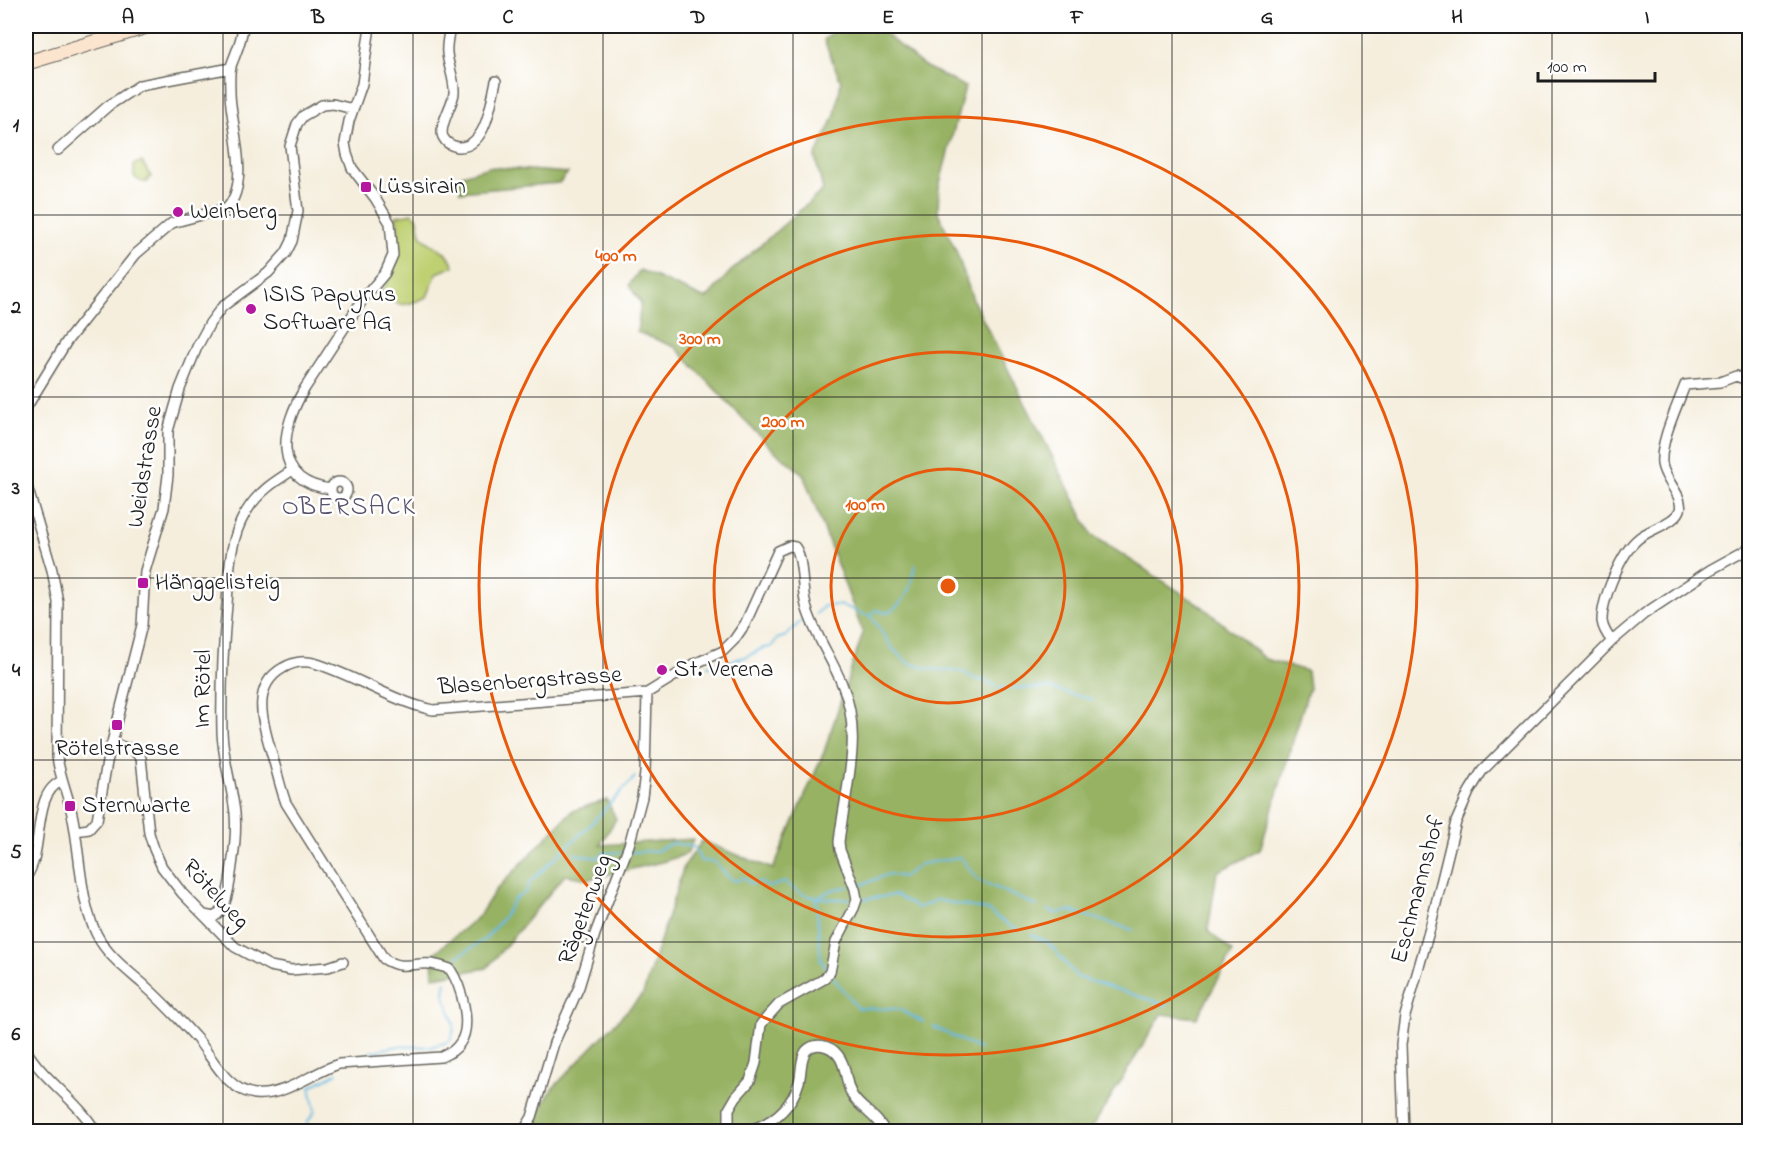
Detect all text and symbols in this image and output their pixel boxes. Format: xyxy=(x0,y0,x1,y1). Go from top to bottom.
text: A xyxy=(122,4,134,33)
text: B xyxy=(310,4,325,33)
text: C xyxy=(503,4,514,33)
text: D xyxy=(690,4,705,33)
text: E xyxy=(882,4,894,33)
text: F xyxy=(1070,4,1084,33)
text: G xyxy=(1261,4,1274,33)
text: H xyxy=(1451,4,1463,33)
text: I xyxy=(1645,4,1650,33)
scale bar xyxy=(1538,45,1655,83)
text: 100 m xyxy=(1547,55,1587,81)
text: 1 xyxy=(13,112,20,141)
place label: Lüssirain xyxy=(378,170,466,205)
marker: Lüssirain xyxy=(359,180,373,194)
place label: Weinberg xyxy=(190,195,277,230)
marker: Weinberg xyxy=(171,205,185,219)
text: 400 m xyxy=(595,244,637,270)
place label: ISIS Papyrus Software AG xyxy=(263,278,396,341)
text: 2 xyxy=(10,294,21,323)
marker: ISIS Papyrus Software AG xyxy=(244,302,258,316)
text: 300 m xyxy=(678,327,721,353)
street label: Weidstrasse xyxy=(119,403,173,530)
text: 200 m xyxy=(761,410,805,436)
text: 3 xyxy=(11,475,20,504)
district label: OBERSACK xyxy=(282,489,416,527)
text: 100 m xyxy=(845,493,885,519)
place label: Hänggelisteig xyxy=(155,566,280,601)
marker: Hänggelisteig xyxy=(136,576,150,590)
centre of rings xyxy=(938,576,958,596)
street label: Im Rötel xyxy=(186,649,222,729)
place label: St. Verena xyxy=(674,653,773,688)
text: 4 xyxy=(12,657,21,686)
street label: Blasenbergstrasse xyxy=(436,658,623,706)
marker: St. Verena xyxy=(655,663,669,677)
marker: Rötelstrasse xyxy=(110,718,124,732)
place label: Rötelstrasse xyxy=(55,732,179,767)
place label: Sternwarte xyxy=(82,789,191,824)
marker: Sternwarte xyxy=(63,799,77,813)
street label: Eschmannshof xyxy=(1383,812,1456,968)
text: 5 xyxy=(10,839,22,868)
street label: Rägetenweg xyxy=(550,850,622,970)
street label: Rötelweg xyxy=(173,852,257,938)
text: 6 xyxy=(12,1021,21,1050)

